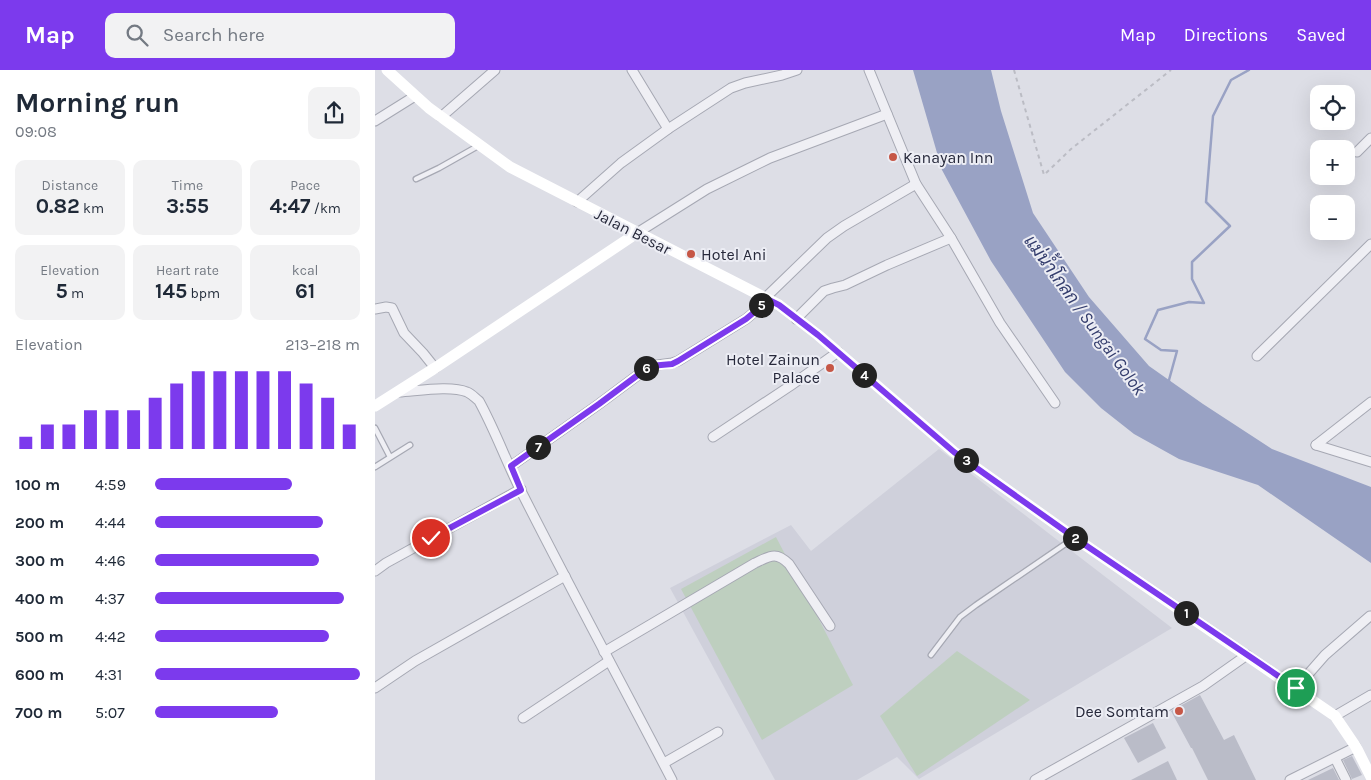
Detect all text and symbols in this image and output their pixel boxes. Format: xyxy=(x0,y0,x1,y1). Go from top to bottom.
search box xyxy=(105,13,455,58)
text: Map xyxy=(25,21,75,49)
icon: search xyxy=(123,21,151,49)
text: Search here xyxy=(163,24,265,46)
text: Map xyxy=(1120,24,1156,46)
text: Directions xyxy=(1184,24,1268,46)
text: Saved xyxy=(1296,24,1346,46)
map controls xyxy=(1310,85,1355,240)
button: locate xyxy=(1310,85,1355,130)
text: Morning run xyxy=(15,86,180,119)
button: share xyxy=(308,87,360,139)
text: 09:08 xyxy=(15,122,57,141)
button: + xyxy=(1310,140,1355,185)
place label: Kanayan Inn xyxy=(903,148,994,167)
marker: Kanayan Inn xyxy=(887,151,899,163)
text: Distance xyxy=(42,177,98,194)
text: Time xyxy=(172,177,203,194)
text: Pace xyxy=(290,177,320,194)
text: 0.82 xyxy=(36,194,80,218)
text: 3:55 xyxy=(166,194,209,218)
text: 4:47 xyxy=(269,194,311,218)
button: − xyxy=(1310,195,1355,240)
text: km xyxy=(80,200,104,217)
text: /km xyxy=(311,200,341,217)
street label: Jalan Besar xyxy=(591,204,674,259)
water label: แม่น้ำโกลก / Sungai Golok xyxy=(1020,228,1155,400)
place label: Hotel Ani xyxy=(701,245,767,264)
marker: Hotel Ani xyxy=(685,248,697,260)
text: Elevation xyxy=(40,262,99,279)
text: Heart rate xyxy=(156,262,219,279)
text: kcal xyxy=(292,262,319,279)
text: 5 xyxy=(55,279,68,303)
text: 145 xyxy=(155,279,187,303)
text: 61 xyxy=(295,279,315,303)
text: m xyxy=(68,285,84,302)
text: bpm xyxy=(187,285,220,302)
pin: 5 xyxy=(749,292,773,318)
text: 5 xyxy=(757,297,766,314)
text: Elevation xyxy=(15,335,83,354)
text: 213–218 m xyxy=(285,335,360,354)
place label: Hotel Zainun Palace xyxy=(726,350,820,387)
pin: 6 xyxy=(633,356,659,380)
text: 6 xyxy=(642,360,651,377)
marker: Hotel Zainun Palace xyxy=(824,362,836,374)
pin: 4 xyxy=(851,362,877,388)
text: 4 xyxy=(860,367,869,384)
pin: 7 xyxy=(525,434,551,460)
text: 7 xyxy=(535,439,542,456)
pin: 3 xyxy=(953,448,979,472)
text: 3 xyxy=(962,452,971,469)
text: 100 m xyxy=(15,475,60,494)
text: 4:59 xyxy=(95,475,126,494)
text: 200 m xyxy=(15,513,64,532)
text: 4:44 xyxy=(95,513,126,532)
pin xyxy=(410,517,452,559)
icon: check xyxy=(417,524,445,552)
pin: 2 xyxy=(1063,526,1087,550)
text: 2 xyxy=(1071,530,1080,547)
text: 300 m xyxy=(15,551,64,570)
text: 4:46 xyxy=(95,551,126,570)
text: 400 m xyxy=(15,589,64,608)
text: 4:37 xyxy=(95,589,125,608)
pin: 1 xyxy=(1173,600,1199,626)
text: 1 xyxy=(1184,605,1189,622)
text: 500 m xyxy=(15,627,64,646)
text: 4:42 xyxy=(95,627,126,646)
text: 600 m xyxy=(15,665,64,684)
text: 4:31 xyxy=(95,665,122,684)
pin xyxy=(1275,667,1317,709)
icon: arrive xyxy=(1282,674,1310,702)
place label: Dee Somtam xyxy=(1075,702,1169,721)
text: 700 m xyxy=(15,703,62,722)
text: 5:07 xyxy=(95,703,125,722)
marker: Dee Somtam xyxy=(1173,705,1185,717)

